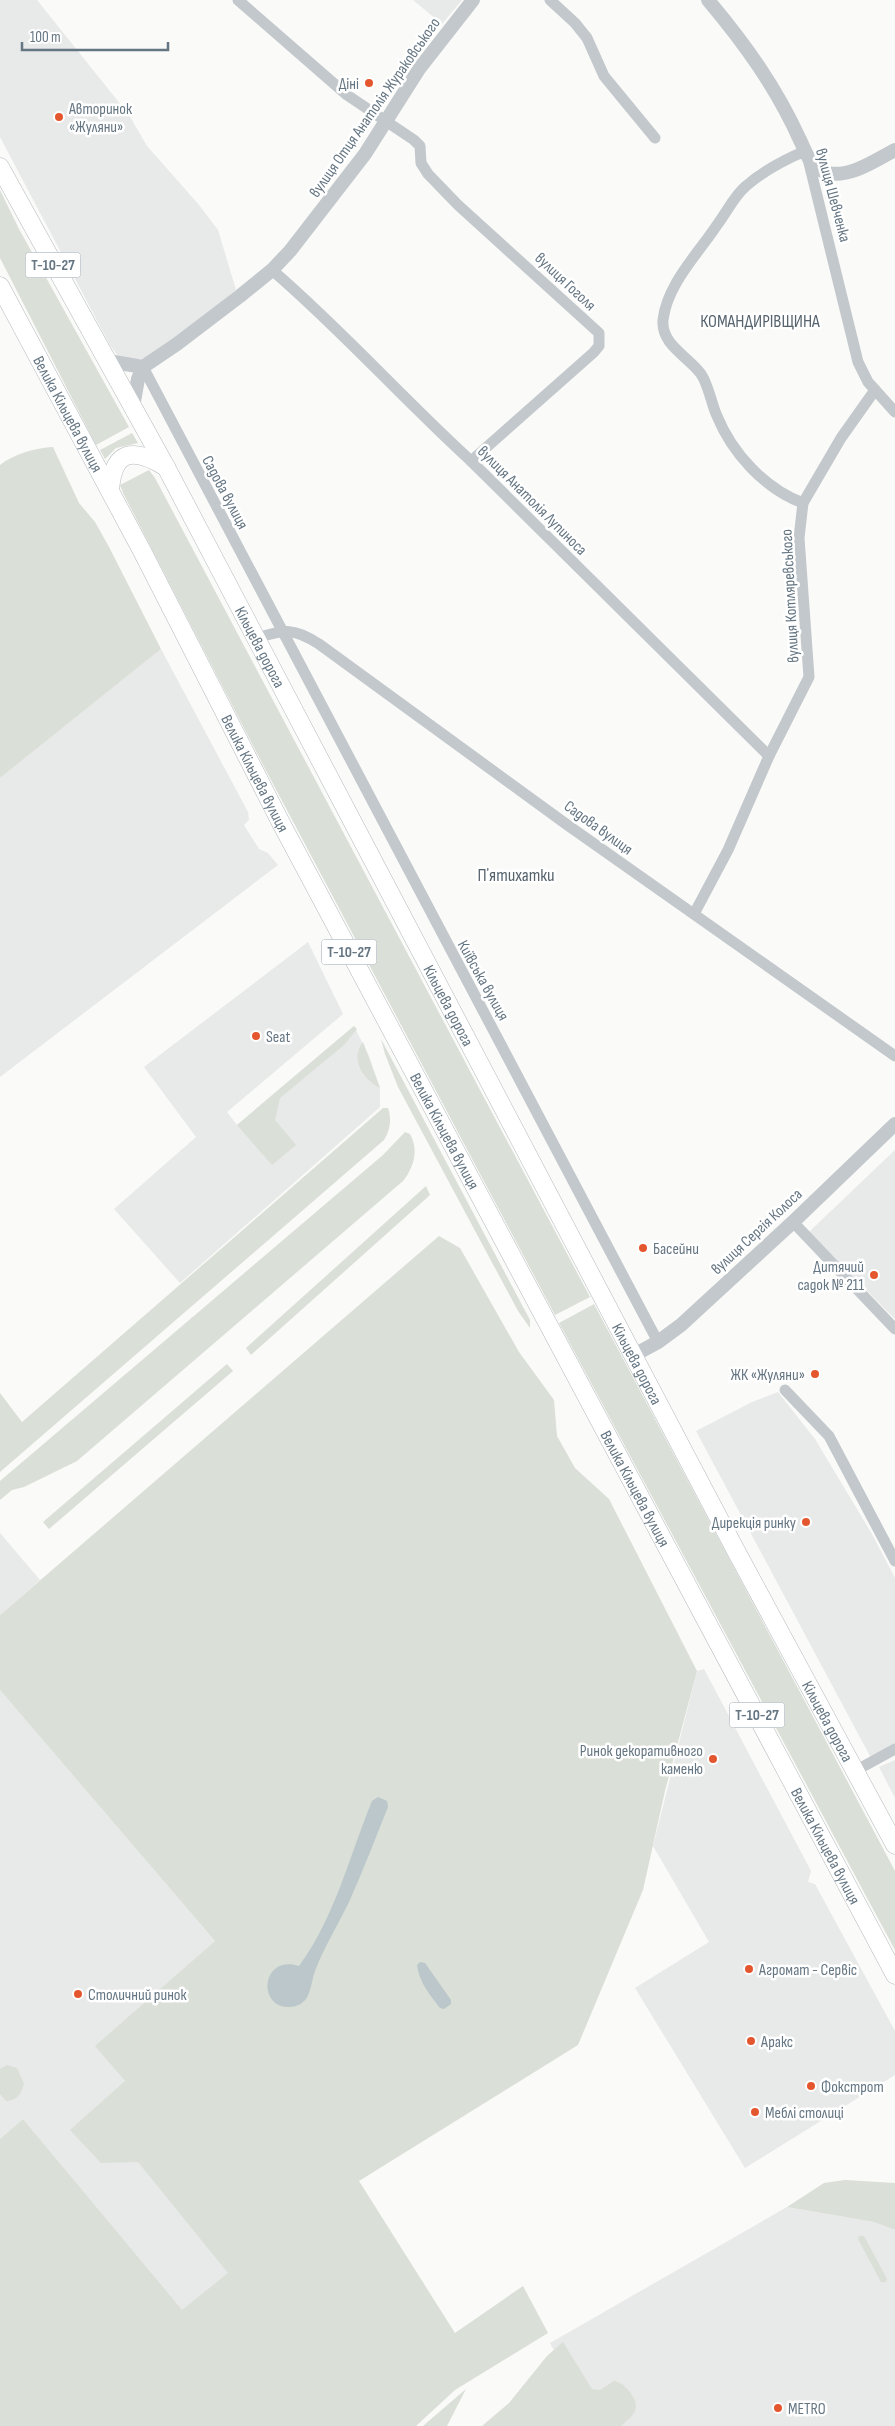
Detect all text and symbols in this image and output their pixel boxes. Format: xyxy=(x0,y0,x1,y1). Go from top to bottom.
street label: вулиця Отця Анатолія Жураковського xyxy=(306,14,445,201)
scale bar xyxy=(22,20,169,52)
text: 100 m xyxy=(30,28,61,47)
place label: Діні xyxy=(339,75,359,94)
marker: Діні xyxy=(363,77,375,89)
place label: Авторинок «Жуляни» xyxy=(68,100,133,137)
marker: Авторинок «Жуляни» xyxy=(53,111,65,123)
street label: вулиця Шевченка xyxy=(811,146,854,244)
street label: вулиця Гоголя xyxy=(531,249,599,315)
road number: Т-10-27 xyxy=(26,252,80,278)
district label: КОМАНДИРІВЩИНА xyxy=(700,311,820,332)
street label: Велика Кільцева вулиця xyxy=(28,353,106,476)
street label: вулиця Анатолія Лупиноса xyxy=(473,442,591,560)
street label: Садова вулиця xyxy=(197,453,252,533)
street label: вулиця Котляревського xyxy=(778,529,803,663)
street label: Кільцева дорога xyxy=(230,604,288,691)
street label: Велика Кільцева вулиця xyxy=(216,712,292,836)
street label: Садова вулиця xyxy=(560,797,636,859)
district label: Пʼятихатки xyxy=(477,865,555,886)
street label: Київська вулиця xyxy=(453,937,513,1024)
road number: Т-10-27 xyxy=(322,940,376,964)
street label: Кільцева дорога xyxy=(419,962,477,1050)
place label: Seat xyxy=(266,1028,290,1047)
marker: Seat xyxy=(250,1030,262,1042)
street label: Велика Кільцева вулиця xyxy=(405,1070,482,1193)
street label: вулиця Сергія Колоса xyxy=(708,1185,806,1279)
place label: Басейни xyxy=(653,1240,699,1259)
marker: Басейни xyxy=(637,1242,649,1254)
place label: Дитячий садок № 211 xyxy=(797,1258,864,1295)
marker: Дитячий садок № 211 xyxy=(868,1269,880,1281)
street label: Кільцева дорога xyxy=(607,1321,665,1408)
place label: ЖК «Жуляни» xyxy=(730,1366,805,1385)
marker: ЖК «Жуляни» xyxy=(809,1368,821,1380)
street label: Велика Кільцева вулиця xyxy=(596,1428,673,1550)
place label: Дирекція ринку xyxy=(712,1514,796,1533)
marker: Дирекція ринку xyxy=(800,1516,812,1528)
street label: Кільцева дорога xyxy=(797,1678,856,1765)
road number: Т-10-27 xyxy=(730,1702,784,1728)
place label: Ринок декоративного каменю xyxy=(580,1742,703,1779)
marker: Ринок декоративного каменю xyxy=(707,1753,719,1765)
street label: Велика Кільцева вулиця xyxy=(786,1785,863,1908)
place label: Агромат - Сервіс xyxy=(758,1961,857,1980)
marker: Агромат - Сервіс xyxy=(743,1963,755,1975)
place label: Столичний ринок xyxy=(88,1986,188,2005)
marker: Столичний ринок xyxy=(72,1988,84,2000)
place label: Аракс xyxy=(760,2033,793,2052)
marker: Аракс xyxy=(745,2035,757,2047)
place label: Фокстрот xyxy=(821,2078,884,2097)
marker: Фокстрот xyxy=(805,2080,817,2092)
place label: Меблі столиці xyxy=(765,2104,844,2123)
marker: Меблі столиці xyxy=(749,2106,761,2118)
place label: METRO xyxy=(788,2400,826,2419)
marker: METRO xyxy=(772,2402,784,2414)

